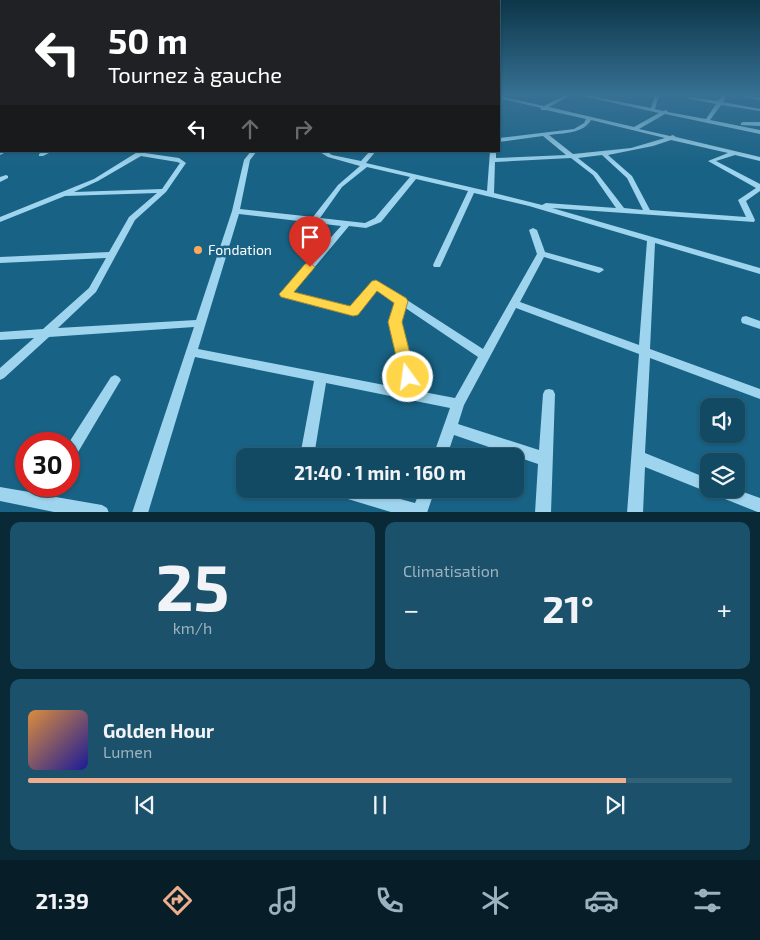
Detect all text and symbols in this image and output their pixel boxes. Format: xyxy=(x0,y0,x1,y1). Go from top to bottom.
text: 50 m xyxy=(108,19,188,61)
icon: left xyxy=(25,20,90,85)
text: Tournez à gauche xyxy=(108,61,282,87)
icon: left xyxy=(183,115,211,143)
icon: ahead xyxy=(236,115,264,143)
icon: right xyxy=(289,115,317,143)
pin xyxy=(289,216,331,267)
icon: arrive xyxy=(296,223,324,251)
place label: Fondation xyxy=(208,241,272,258)
marker: Fondation xyxy=(192,244,204,256)
position arrow xyxy=(381,350,433,402)
map controls xyxy=(700,398,745,498)
button: sound xyxy=(700,398,745,443)
speed limit sign: 30 xyxy=(15,432,80,497)
button: layers xyxy=(700,453,745,498)
text: 21:40 · 1 min · 160 m xyxy=(294,461,466,484)
text: 25 xyxy=(156,546,229,624)
text: Climatisation xyxy=(403,561,499,580)
text: 21° xyxy=(542,585,594,631)
text: − xyxy=(403,592,419,626)
text: + xyxy=(717,592,732,626)
text: km/h xyxy=(173,618,212,637)
text: Golden Hour xyxy=(103,719,214,742)
text: Lumen xyxy=(103,742,152,761)
icon: previous xyxy=(131,791,159,819)
icon: pause xyxy=(366,791,394,819)
icon: next xyxy=(601,791,629,819)
icon: directions xyxy=(160,883,195,918)
icon: music xyxy=(266,883,301,918)
icon: phone xyxy=(372,883,407,918)
icon: climate xyxy=(478,883,513,918)
icon: car xyxy=(584,883,619,918)
icon: filters xyxy=(690,883,725,918)
text: 21:39 xyxy=(35,887,89,913)

